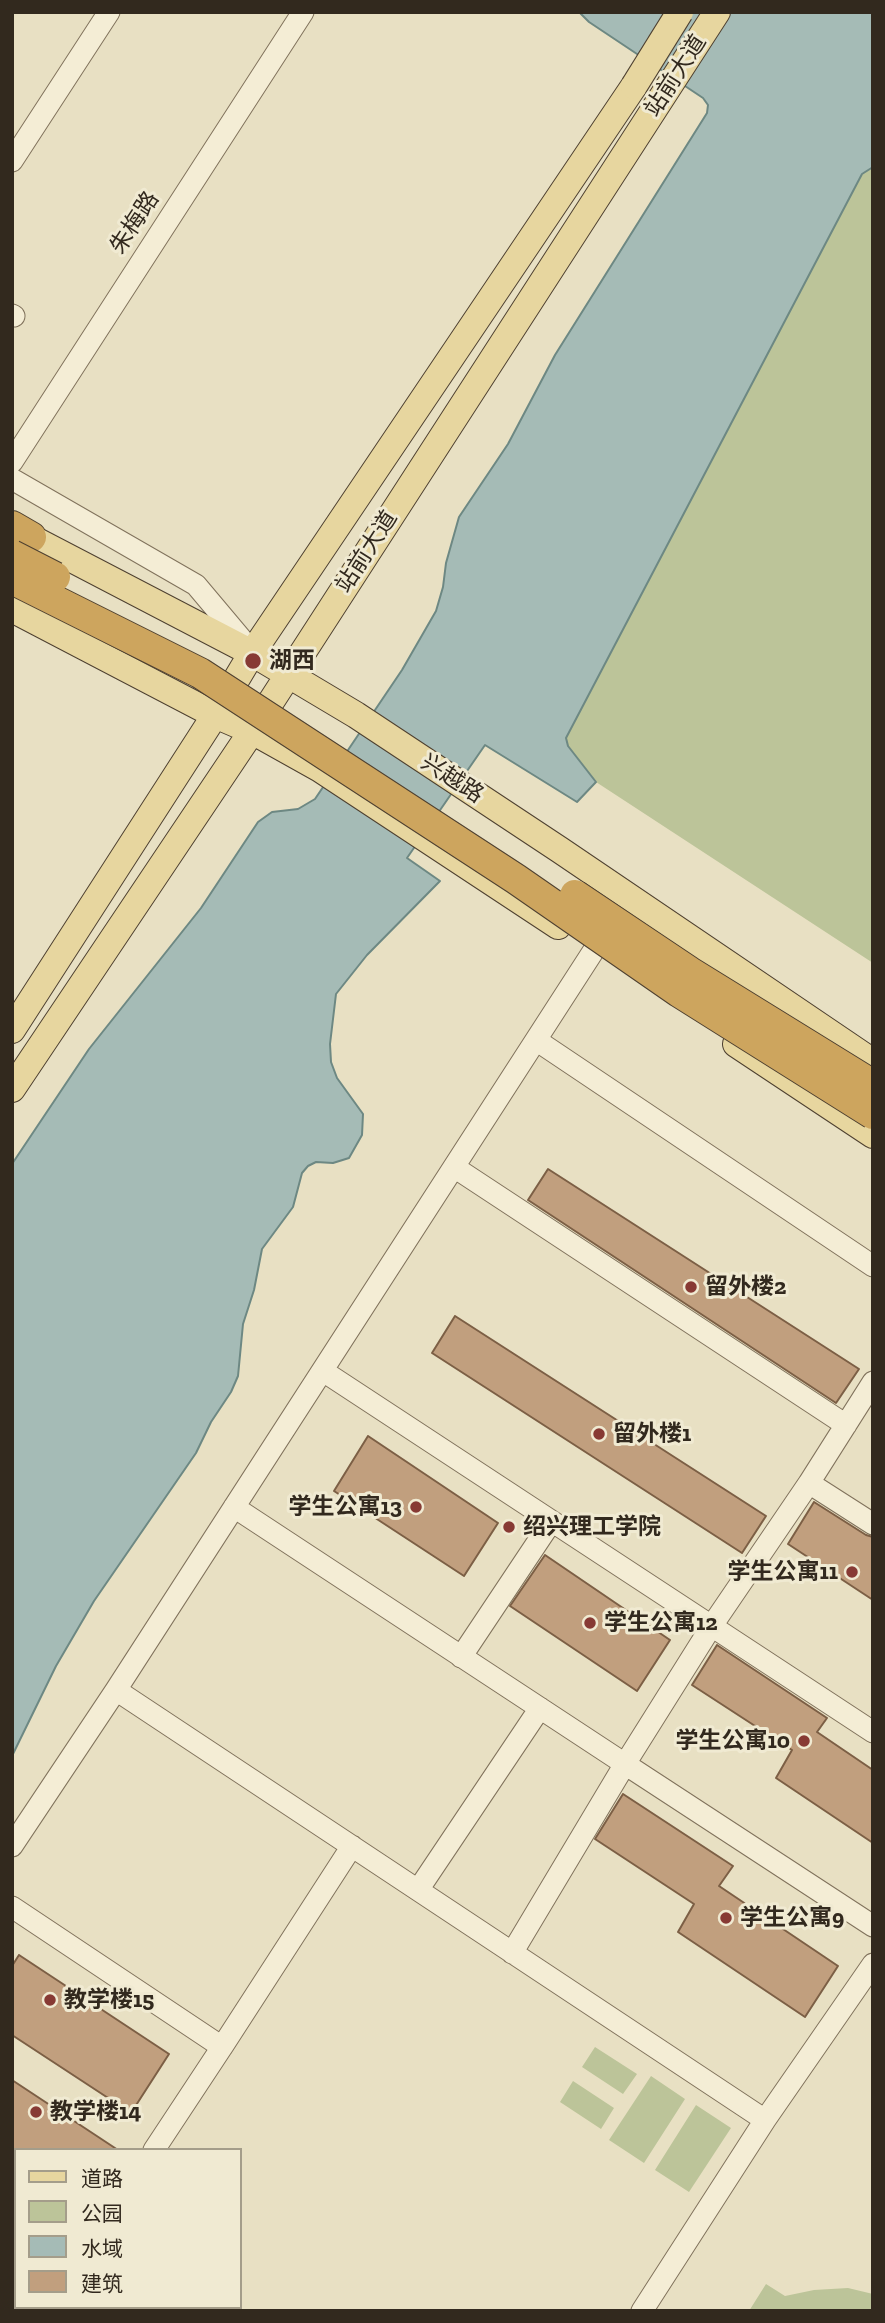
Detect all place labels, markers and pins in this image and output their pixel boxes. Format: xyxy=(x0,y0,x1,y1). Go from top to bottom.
place label: 湖西 xyxy=(269,647,315,675)
marker: 湖西 xyxy=(243,651,263,671)
place label: 留外楼2 xyxy=(705,1273,786,1301)
marker: 留外楼2 xyxy=(683,1279,699,1295)
place label: 留外楼1 xyxy=(613,1420,691,1448)
marker: 留外楼1 xyxy=(591,1426,607,1442)
place label: 学生公寓13 xyxy=(288,1493,402,1521)
marker: 学生公寓13 xyxy=(408,1499,424,1515)
place label: 绍兴理工学院 xyxy=(523,1513,661,1541)
marker: 绍兴理工学院 xyxy=(501,1519,517,1535)
place label: 学生公寓11 xyxy=(727,1558,838,1586)
marker: 学生公寓11 xyxy=(844,1564,860,1580)
place label: 学生公寓12 xyxy=(604,1609,718,1637)
marker: 学生公寓12 xyxy=(582,1615,598,1631)
place label: 学生公寓10 xyxy=(675,1727,790,1755)
marker: 学生公寓10 xyxy=(796,1733,812,1749)
place label: 学生公寓9 xyxy=(740,1904,844,1932)
marker: 学生公寓9 xyxy=(718,1910,734,1926)
place label: 教学楼15 xyxy=(64,1986,154,2014)
marker: 教学楼15 xyxy=(42,1992,58,2008)
place label: 教学楼14 xyxy=(50,2098,141,2126)
marker: 教学楼14 xyxy=(28,2104,44,2120)

